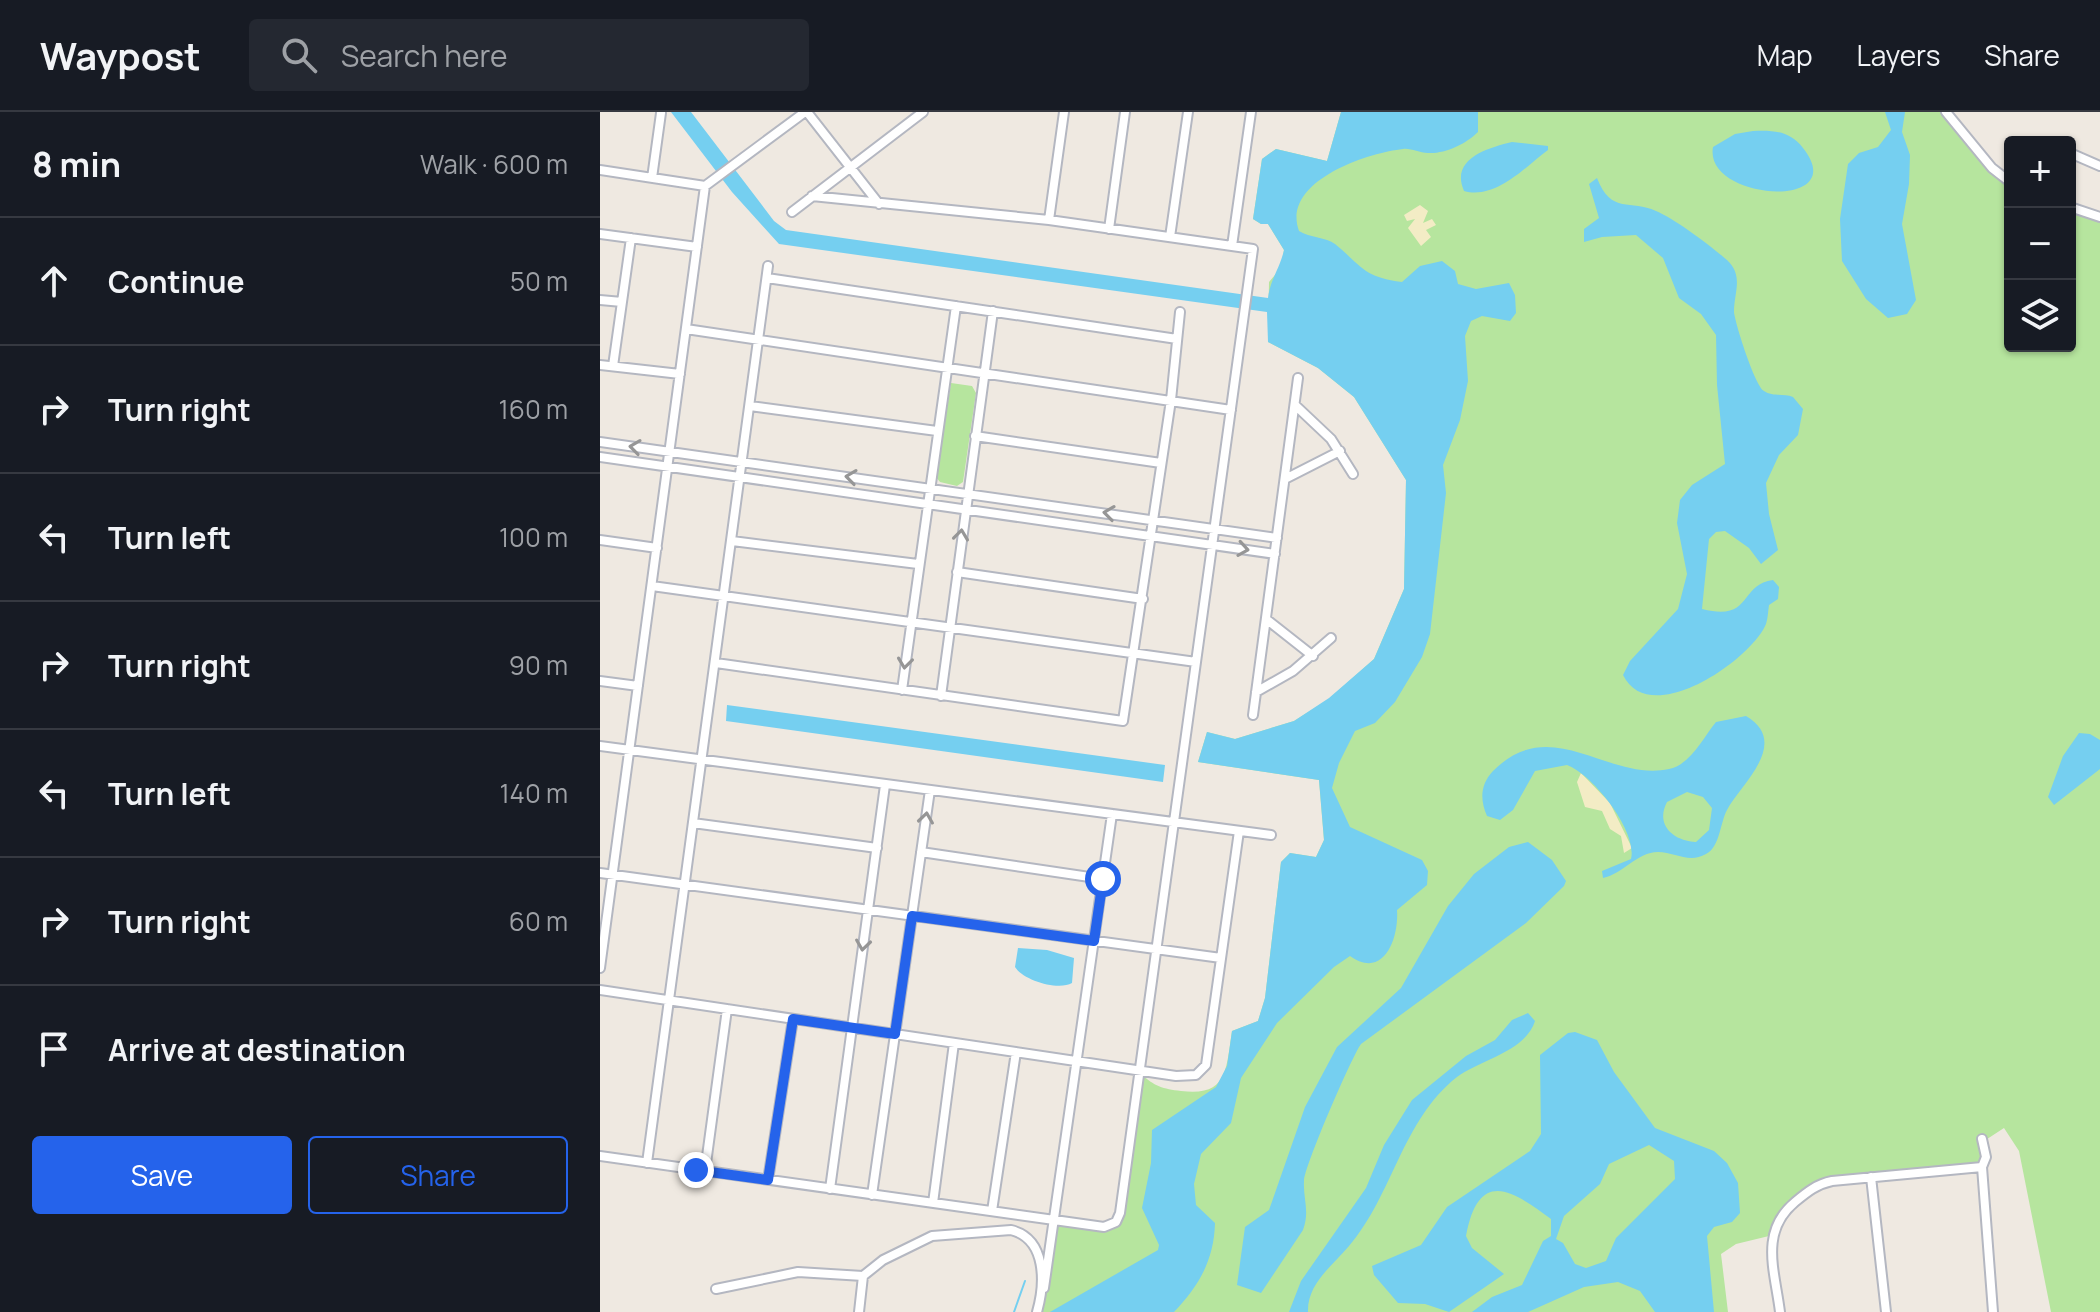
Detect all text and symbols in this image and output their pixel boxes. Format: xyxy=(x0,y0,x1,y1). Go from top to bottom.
search box xyxy=(249,19,809,91)
text: Waypost xyxy=(40,29,201,81)
icon: search xyxy=(277,33,321,77)
text: Search here xyxy=(341,35,508,76)
text: Map xyxy=(1757,36,1813,74)
text: Layers xyxy=(1857,36,1940,74)
text: Share xyxy=(1984,36,2060,74)
map controls xyxy=(2004,136,2076,352)
button: + xyxy=(2004,136,2076,208)
text: 8 min xyxy=(32,141,121,187)
text: Walk · 600 m xyxy=(420,146,568,182)
button: − xyxy=(2004,208,2076,280)
icon: ahead xyxy=(32,259,76,303)
text: Continue xyxy=(108,261,244,302)
text: 50 m xyxy=(510,263,568,299)
button: layers xyxy=(2004,280,2076,352)
icon: right xyxy=(32,387,76,431)
text: Turn right xyxy=(108,389,251,430)
text: 160 m xyxy=(499,391,568,427)
one-way arrow xyxy=(628,439,642,456)
one-way arrow xyxy=(844,469,857,486)
one-way arrow xyxy=(1102,505,1116,522)
icon: left xyxy=(32,515,76,559)
text: Turn left xyxy=(108,517,231,558)
text: 100 m xyxy=(499,519,568,555)
one-way arrow xyxy=(952,528,969,542)
one-way arrow xyxy=(1236,540,1250,557)
icon: right xyxy=(32,643,76,687)
text: Turn right xyxy=(108,645,251,686)
text: 90 m xyxy=(509,647,568,683)
one-way arrow xyxy=(897,656,914,670)
icon: left xyxy=(32,771,76,815)
text: Turn left xyxy=(108,773,231,814)
text: 140 m xyxy=(499,775,568,811)
one-way arrow xyxy=(917,811,934,825)
route start xyxy=(1085,861,1121,897)
icon: right xyxy=(32,899,76,943)
text: Turn right xyxy=(108,901,251,942)
text: 60 m xyxy=(509,903,568,939)
one-way arrow xyxy=(855,938,872,952)
icon: arrive xyxy=(32,1027,76,1071)
text: Arrive at destination xyxy=(108,1029,406,1070)
button: Save xyxy=(32,1136,292,1214)
button: Share xyxy=(308,1136,568,1214)
route end xyxy=(678,1152,714,1188)

